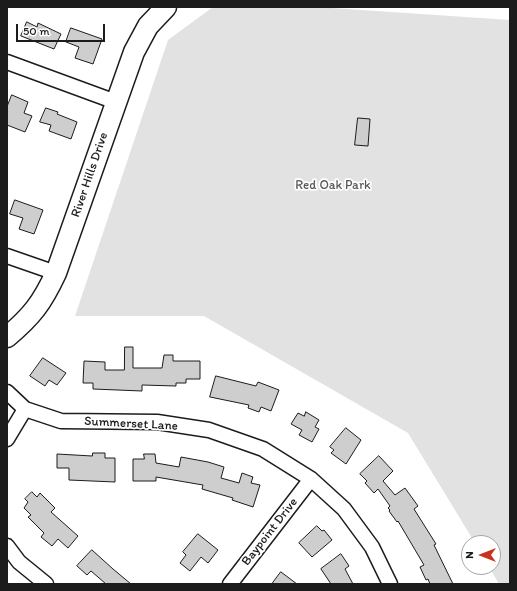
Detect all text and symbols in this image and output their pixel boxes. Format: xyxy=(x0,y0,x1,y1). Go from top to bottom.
scale bar xyxy=(18,16,107,42)
text: 50 m xyxy=(23,24,49,38)
street label: River Hills Drive xyxy=(68,130,112,220)
park label: Red Oak Park xyxy=(295,178,371,194)
street label: Summerset Lane xyxy=(84,414,178,434)
street label: Baypoint Drive xyxy=(239,495,301,569)
north arrow xyxy=(461,535,501,575)
text: N xyxy=(463,551,476,559)

